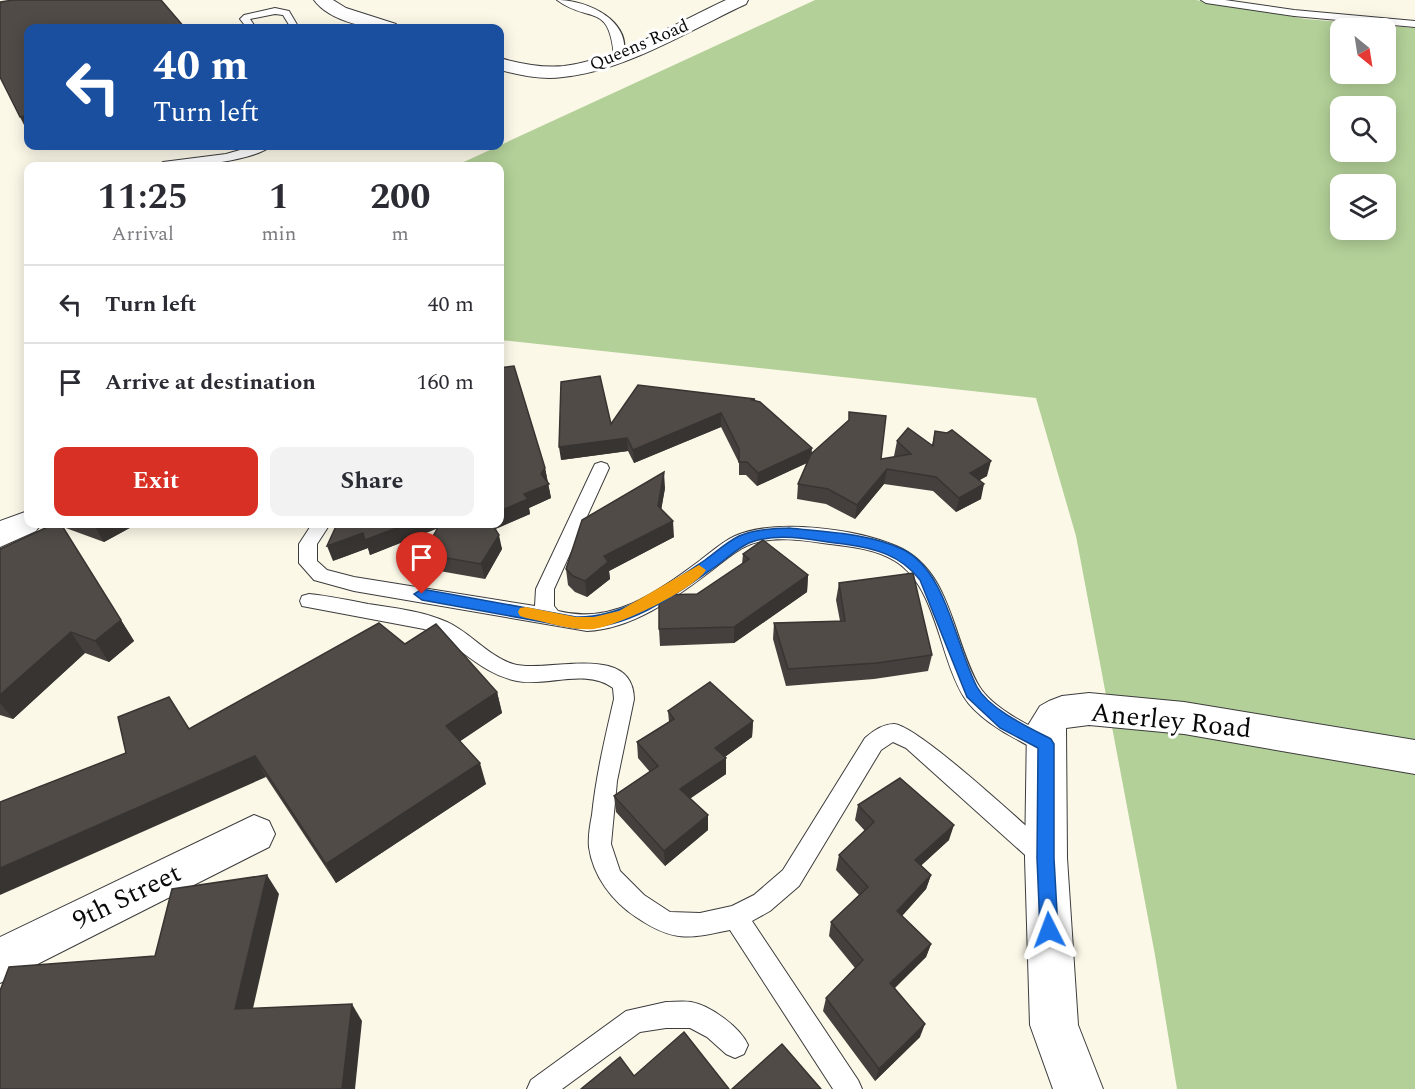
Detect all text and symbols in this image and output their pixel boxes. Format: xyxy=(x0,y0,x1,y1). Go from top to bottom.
street label: Queens Road xyxy=(585,12,693,78)
north arrow xyxy=(1330,18,1396,84)
map controls xyxy=(1330,18,1396,240)
text: 40 m xyxy=(153,35,248,98)
icon: left xyxy=(54,48,132,126)
text: Turn left xyxy=(153,92,259,134)
button: search xyxy=(1330,96,1396,162)
text: 11:25 xyxy=(97,170,188,225)
text: 1 xyxy=(269,170,289,225)
text: 200 xyxy=(370,170,430,225)
button: layers xyxy=(1330,174,1396,240)
text: Arrival xyxy=(112,219,174,249)
text: min xyxy=(261,219,296,249)
text: m xyxy=(392,219,409,249)
icon: left xyxy=(54,288,87,321)
text: Turn left xyxy=(105,288,197,321)
text: 40 m xyxy=(428,288,474,321)
icon: arrive xyxy=(54,366,87,399)
text: Arrive at destination xyxy=(105,366,316,399)
text: 160 m xyxy=(417,366,474,399)
button: Exit xyxy=(54,447,258,516)
button: Share xyxy=(270,447,474,516)
pin xyxy=(396,532,447,594)
icon: arrive xyxy=(405,541,438,574)
street label: Anerley Road xyxy=(1089,692,1253,750)
street label: 9th Street xyxy=(65,853,189,941)
position arrow xyxy=(1017,898,1081,962)

